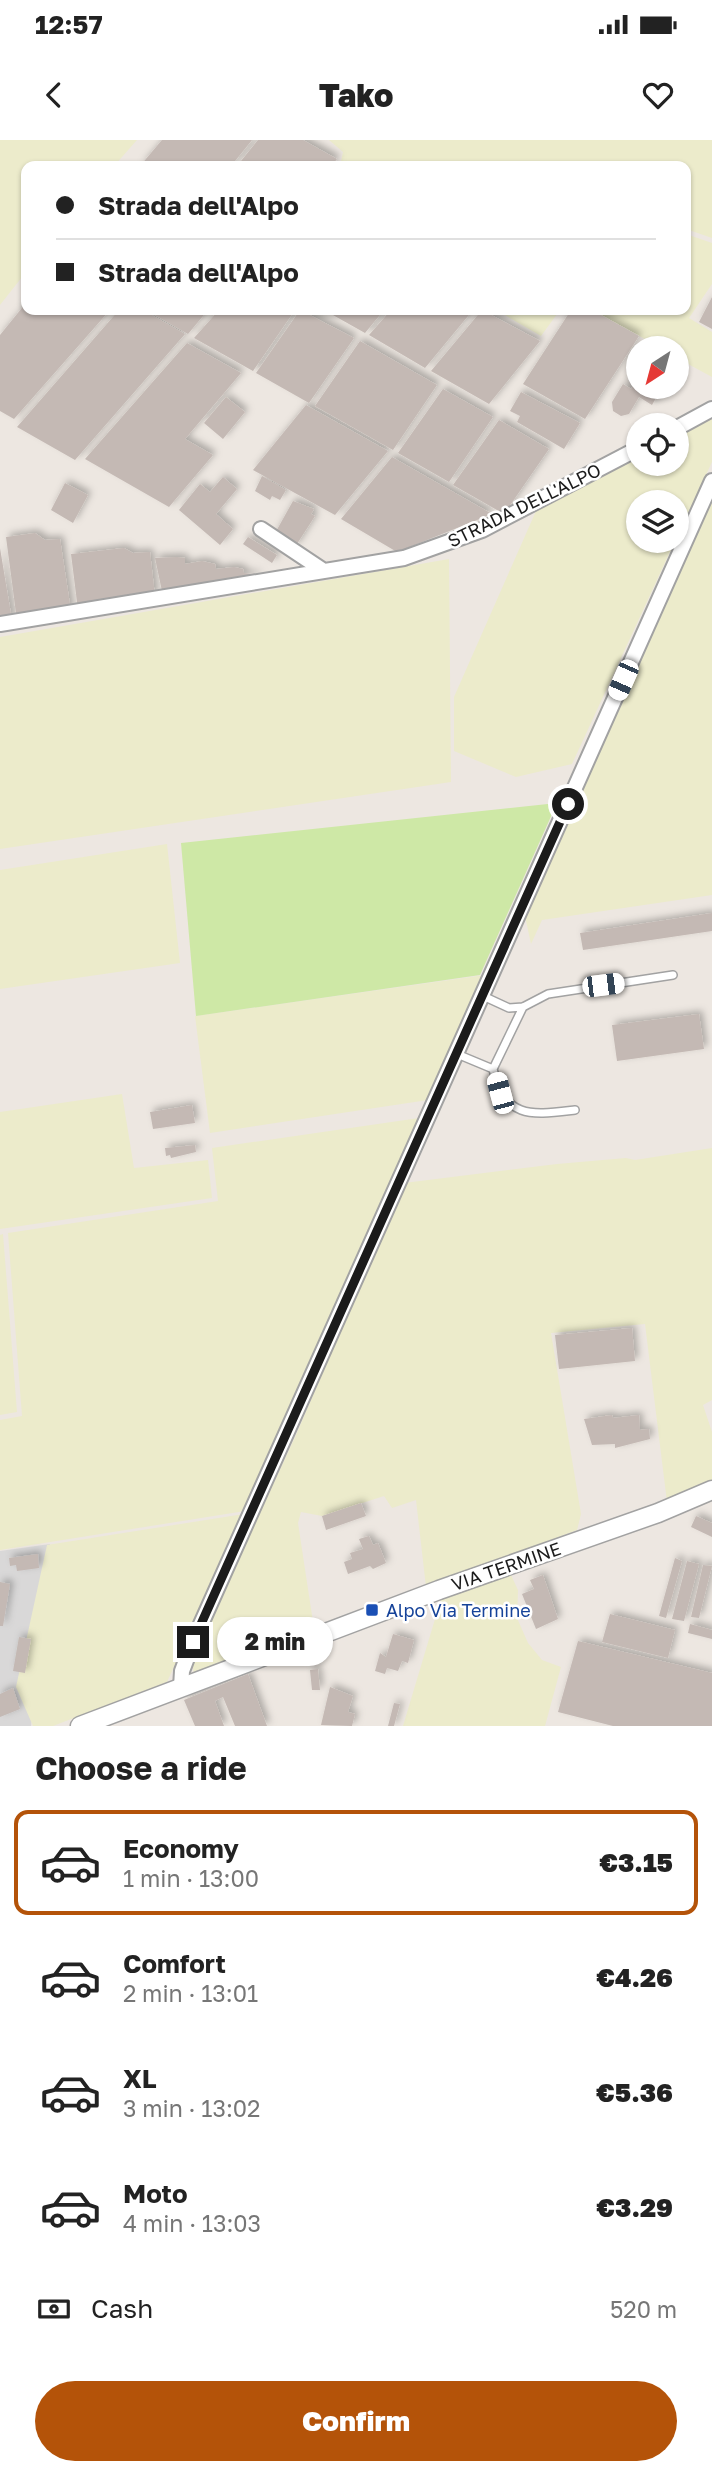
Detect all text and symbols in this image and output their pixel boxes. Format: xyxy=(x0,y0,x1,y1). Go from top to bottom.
text: 12:57 xyxy=(35,9,103,40)
icon: back xyxy=(35,76,73,114)
text: Tako xyxy=(319,76,393,114)
icon: heart xyxy=(639,76,677,114)
text: Strada dell'Alpo xyxy=(98,190,299,221)
text: Strada dell'Alpo xyxy=(98,257,299,288)
north arrow xyxy=(626,336,690,399)
map controls xyxy=(626,336,689,553)
button: locate xyxy=(626,413,689,476)
street label: STRADA DELL'ALPO xyxy=(444,458,604,552)
button: layers xyxy=(626,490,689,553)
car xyxy=(605,657,642,703)
route start xyxy=(552,788,584,820)
car xyxy=(581,972,626,998)
car xyxy=(485,1070,516,1116)
street label: VIA TERMINE xyxy=(448,1537,564,1595)
place label: Alpo Via Termine xyxy=(386,1599,531,1621)
marker: Alpo Via Termine xyxy=(364,1602,380,1618)
callout: 2 min xyxy=(218,1618,333,1666)
route end xyxy=(177,1626,209,1658)
text: 2 min xyxy=(245,1627,305,1655)
text: Choose a ride xyxy=(35,1749,247,1787)
icon: car xyxy=(39,1831,102,1894)
text: Economy xyxy=(123,1833,239,1864)
text: €3.15 xyxy=(599,1847,673,1878)
text: 1 min · 13:00 xyxy=(123,1864,259,1892)
icon: car xyxy=(39,1946,102,2009)
text: Comfort xyxy=(123,1948,226,1979)
text: €4.26 xyxy=(596,1962,673,1993)
text: 2 min · 13:01 xyxy=(123,1979,258,2007)
icon: car xyxy=(39,2061,102,2124)
text: XL xyxy=(123,2063,157,2094)
text: €5.36 xyxy=(596,2077,673,2108)
text: 3 min · 13:02 xyxy=(123,2094,260,2122)
icon: car xyxy=(39,2176,102,2239)
text: Moto xyxy=(123,2178,188,2209)
text: €3.29 xyxy=(596,2192,673,2223)
text: 4 min · 13:03 xyxy=(123,2209,261,2237)
icon: cash xyxy=(35,2290,73,2328)
text: Cash xyxy=(91,2293,153,2324)
text: 520 m xyxy=(610,2295,677,2323)
button: Confirm xyxy=(35,2381,677,2461)

